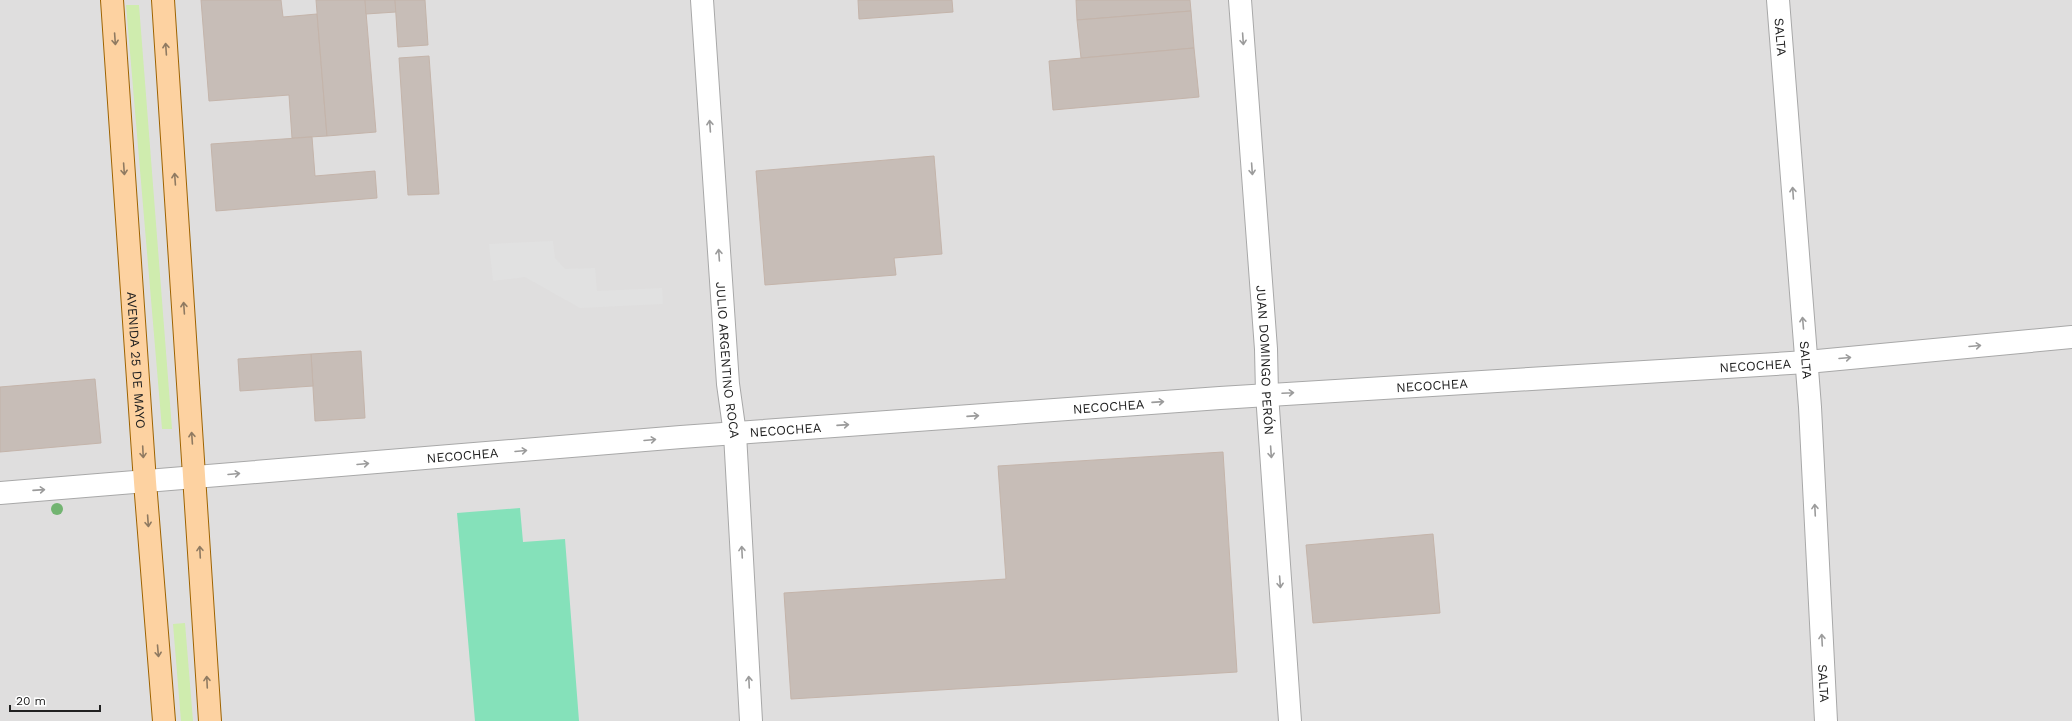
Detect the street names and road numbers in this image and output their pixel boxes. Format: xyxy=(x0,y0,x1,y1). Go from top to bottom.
street label: SALTA xyxy=(1771,17,1789,57)
street label: JULIO ARGENTINO ROCA xyxy=(713,281,742,439)
street label: JUAN DOMINGO PERÓN xyxy=(1253,285,1277,436)
street label: AVENIDA 25 DE MAYO xyxy=(124,291,148,429)
street label: SALTA xyxy=(1797,340,1815,380)
street label: NECOCHEA xyxy=(1719,356,1792,375)
street label: NECOCHEA xyxy=(1396,376,1469,395)
street label: NECOCHEA xyxy=(1072,396,1145,417)
street label: NECOCHEA xyxy=(749,420,822,440)
street label: NECOCHEA xyxy=(426,445,499,466)
street label: SALTA xyxy=(1815,664,1832,703)

